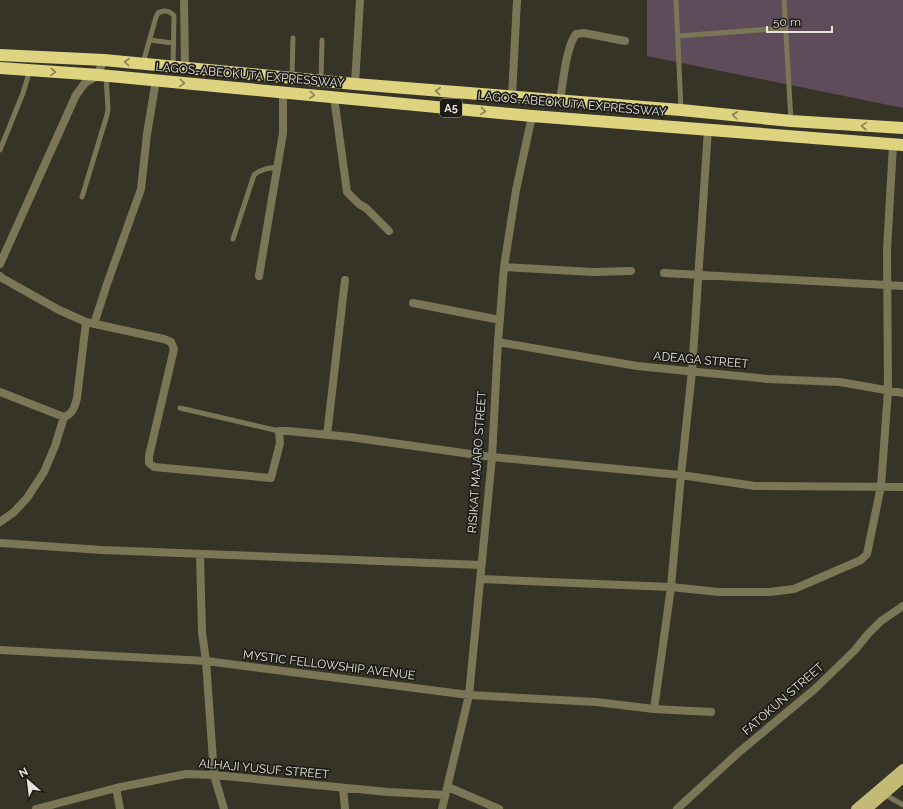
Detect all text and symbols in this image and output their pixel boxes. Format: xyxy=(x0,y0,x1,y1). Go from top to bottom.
scale bar xyxy=(767,8,832,34)
text: 50 m xyxy=(773,15,801,29)
one-way arrow xyxy=(124,58,130,67)
street label: LAGOS-ABEOKUTA EXPRESSWAY xyxy=(155,60,345,90)
one-way arrow xyxy=(50,68,56,77)
one-way arrow xyxy=(179,78,185,87)
one-way arrow xyxy=(435,86,441,95)
street label: LAGOS-ABEOKUTA EXPRESSWAY xyxy=(477,89,667,119)
one-way arrow xyxy=(309,90,315,99)
road number: A5 xyxy=(440,99,462,117)
one-way arrow xyxy=(480,106,486,115)
one-way arrow xyxy=(731,111,738,120)
one-way arrow xyxy=(861,121,867,130)
street label: ADEAGA STREET xyxy=(653,349,750,371)
street label: RISIKAT MAJARO STREET xyxy=(465,390,489,534)
street label: MYSTIC FELLOWSHIP AVENUE xyxy=(242,647,416,683)
street label: FATOKUN STREET xyxy=(739,659,827,738)
street label: ALHAJI YUSUF STREET xyxy=(198,756,330,782)
north arrow xyxy=(8,761,48,801)
text: N xyxy=(17,765,30,780)

